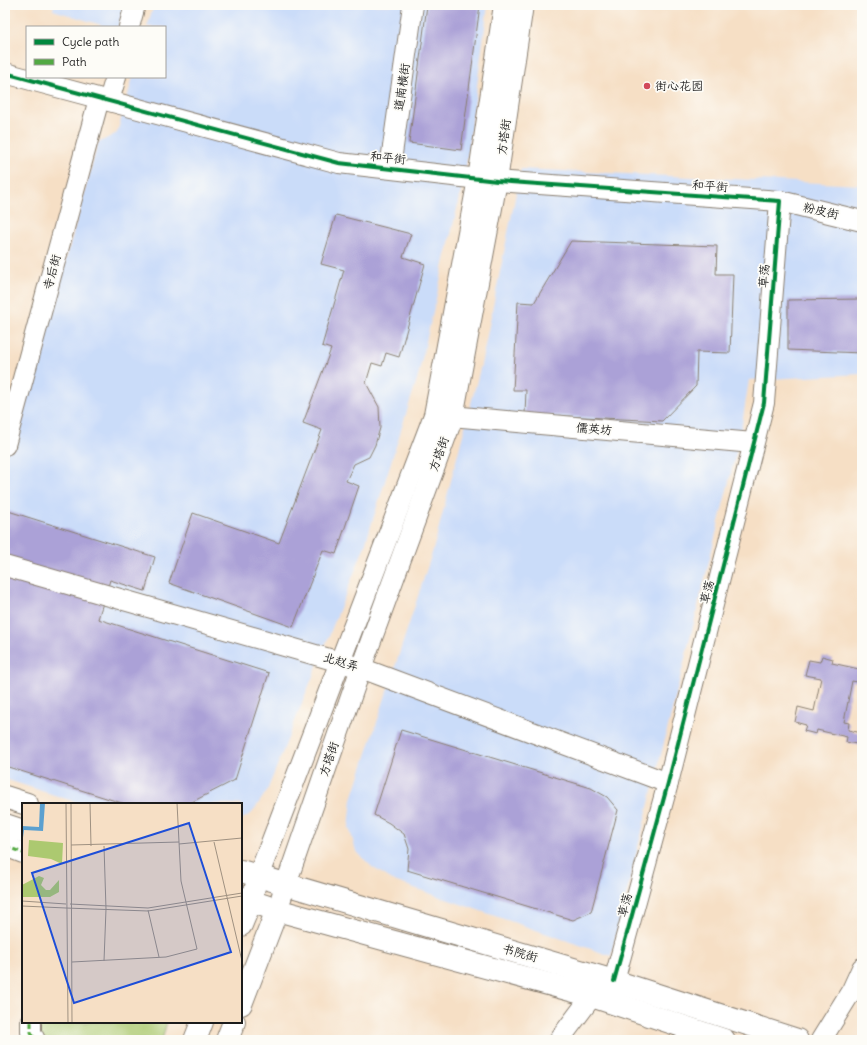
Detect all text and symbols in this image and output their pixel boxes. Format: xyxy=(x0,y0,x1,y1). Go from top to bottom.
legend xyxy=(26,26,166,78)
text: Cycle path xyxy=(62,34,119,49)
text: Path xyxy=(62,54,87,69)
street label: 道南横街 xyxy=(391,62,412,112)
place label: 街心花园 xyxy=(655,78,703,93)
marker: 街心花园 xyxy=(642,81,652,91)
street label: 方塔街 xyxy=(494,118,513,156)
street label: 和平街 xyxy=(369,148,407,167)
street label: 和平街 xyxy=(692,177,729,194)
street label: 粉皮街 xyxy=(802,199,840,222)
street label: 寺后街 xyxy=(40,253,63,291)
street label: 草荡 xyxy=(755,263,772,289)
street label: 儒英坊 xyxy=(575,419,613,438)
street label: 方塔街 xyxy=(425,434,452,473)
street label: 草荡 xyxy=(696,578,717,605)
street label: 北赵弄 xyxy=(322,649,361,674)
street label: 方塔街 xyxy=(316,739,341,778)
inset map xyxy=(22,803,242,1023)
street label: 草荡 xyxy=(614,891,635,918)
street label: 书院街 xyxy=(501,940,540,965)

